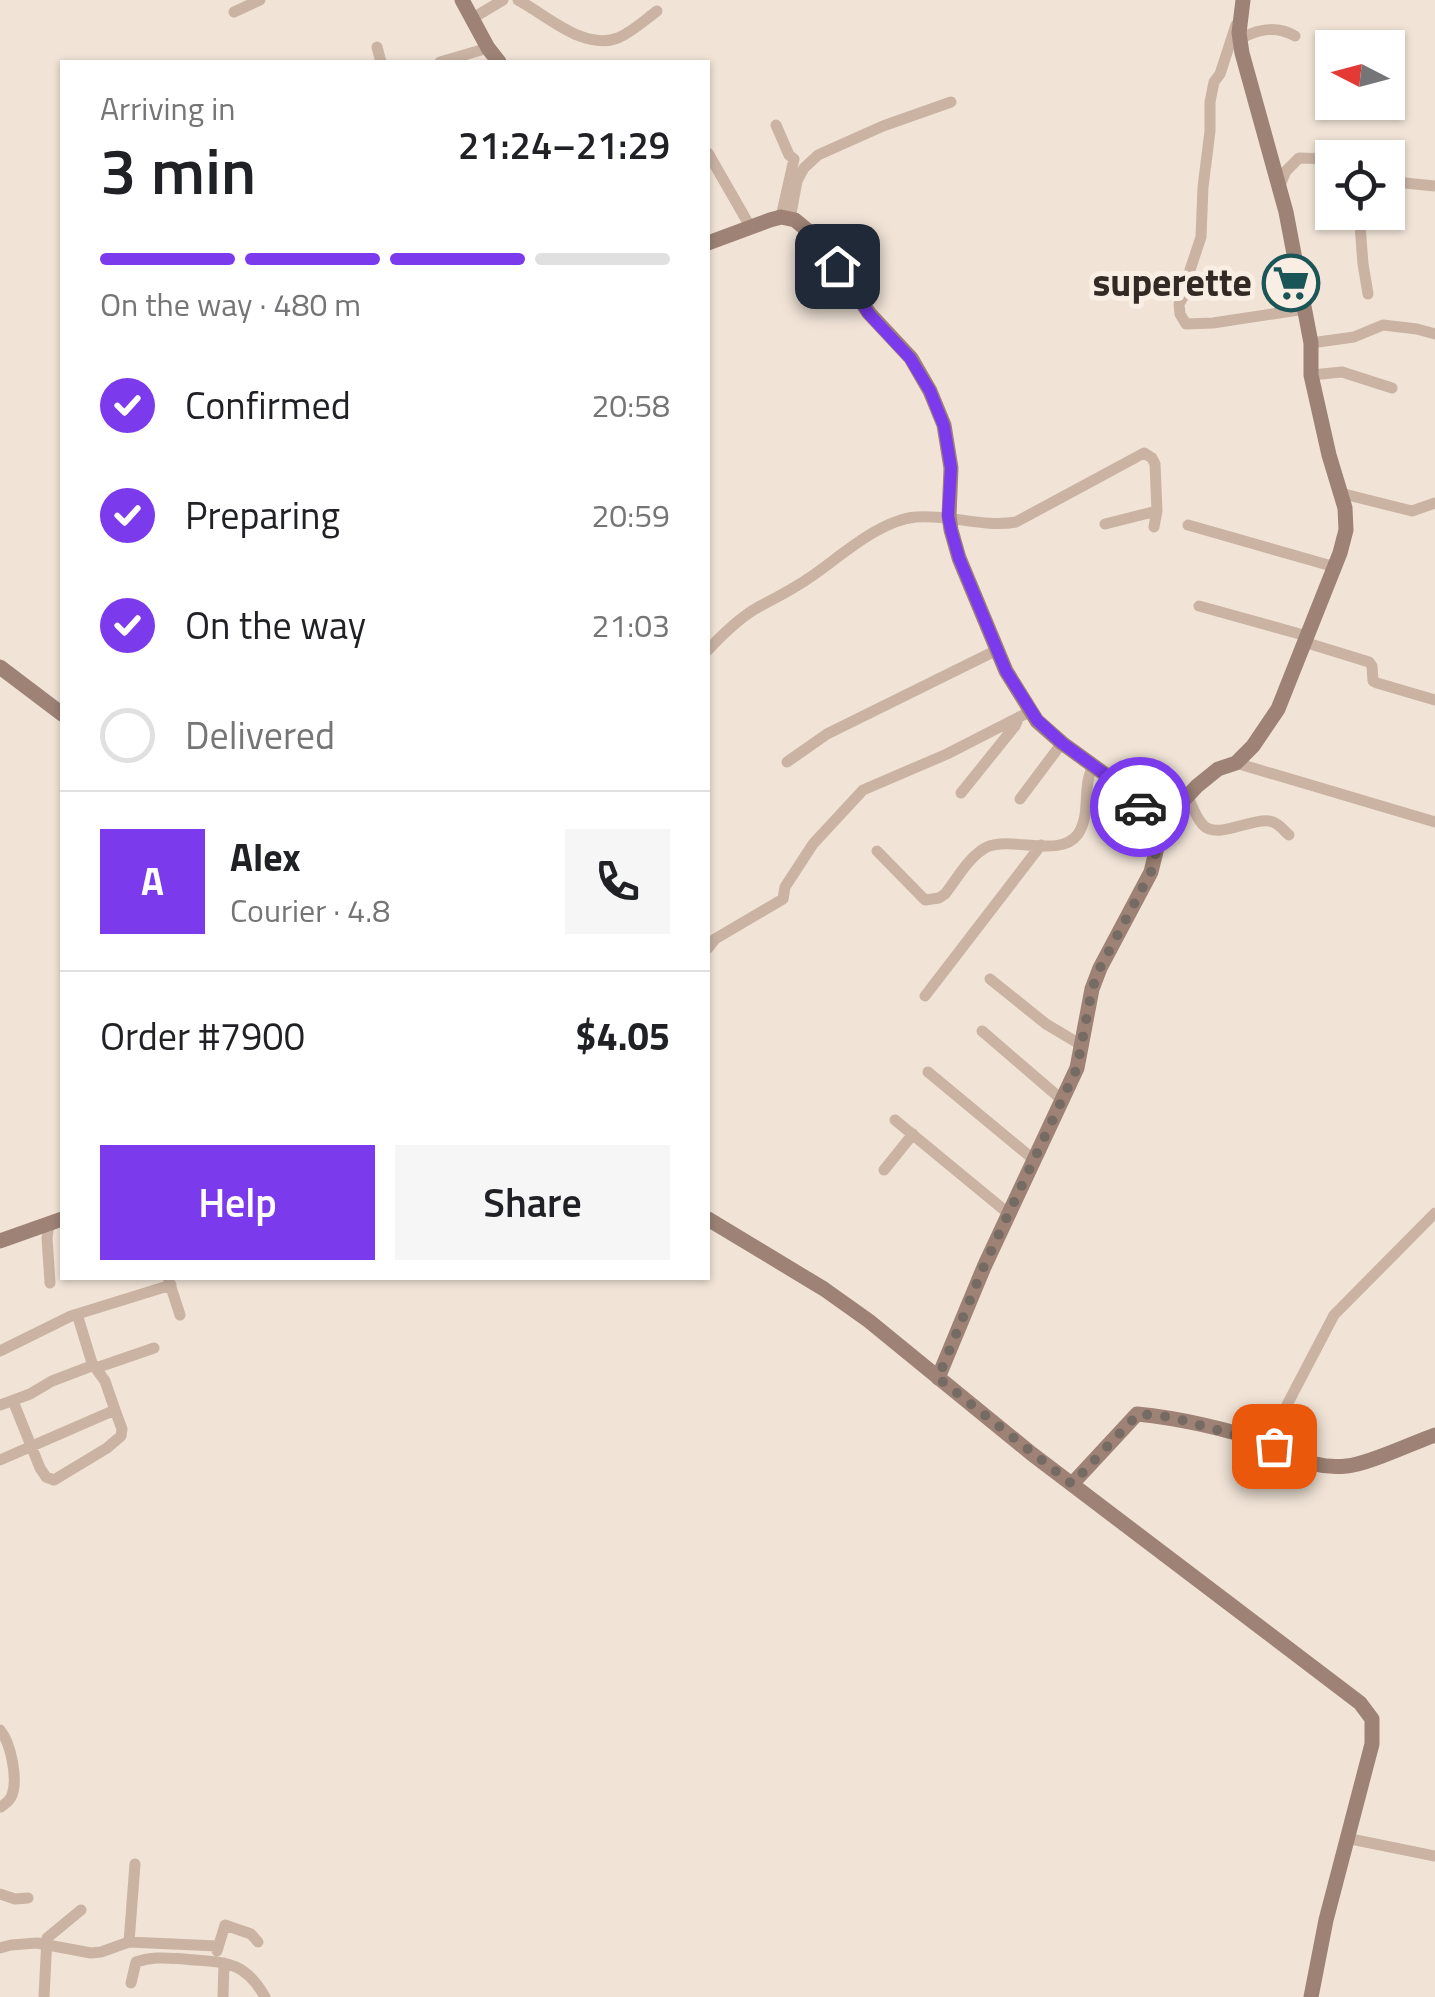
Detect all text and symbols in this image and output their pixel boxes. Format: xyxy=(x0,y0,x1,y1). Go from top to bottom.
north arrow xyxy=(1315,30,1405,120)
map controls xyxy=(1315,30,1405,230)
text: Arriving in xyxy=(100,84,236,132)
text: 21:24–21:29 xyxy=(458,116,670,174)
text: 3 min xyxy=(100,120,256,219)
button: locate xyxy=(1315,140,1405,230)
pin xyxy=(795,224,880,309)
icon: home xyxy=(810,239,865,294)
place label: superette xyxy=(1092,253,1252,311)
supermarket icon: superette xyxy=(1261,253,1321,313)
text: On the way · 480 m xyxy=(100,280,361,328)
text: Confirmed xyxy=(185,376,351,434)
icon: check xyxy=(100,378,155,433)
text: 20:58 xyxy=(591,381,670,429)
text: Preparing xyxy=(185,486,340,544)
icon: check xyxy=(100,488,155,543)
text: 20:59 xyxy=(591,491,670,539)
text: On the way xyxy=(185,596,366,654)
icon: check xyxy=(100,598,155,653)
text: 21:03 xyxy=(591,601,670,649)
text: Delivered xyxy=(185,706,335,764)
courier xyxy=(1090,757,1190,857)
icon: car xyxy=(1113,780,1168,835)
text: Alex xyxy=(230,828,301,886)
button: phone xyxy=(565,829,670,934)
text: A xyxy=(141,852,164,910)
text: Courier · 4.8 xyxy=(230,886,390,934)
text: Order #7900 xyxy=(100,1007,305,1065)
text: $4.05 xyxy=(575,1007,670,1065)
button: Help xyxy=(100,1145,375,1260)
button: Share xyxy=(395,1145,670,1260)
pin xyxy=(1232,1404,1317,1489)
icon: bag xyxy=(1247,1419,1302,1474)

